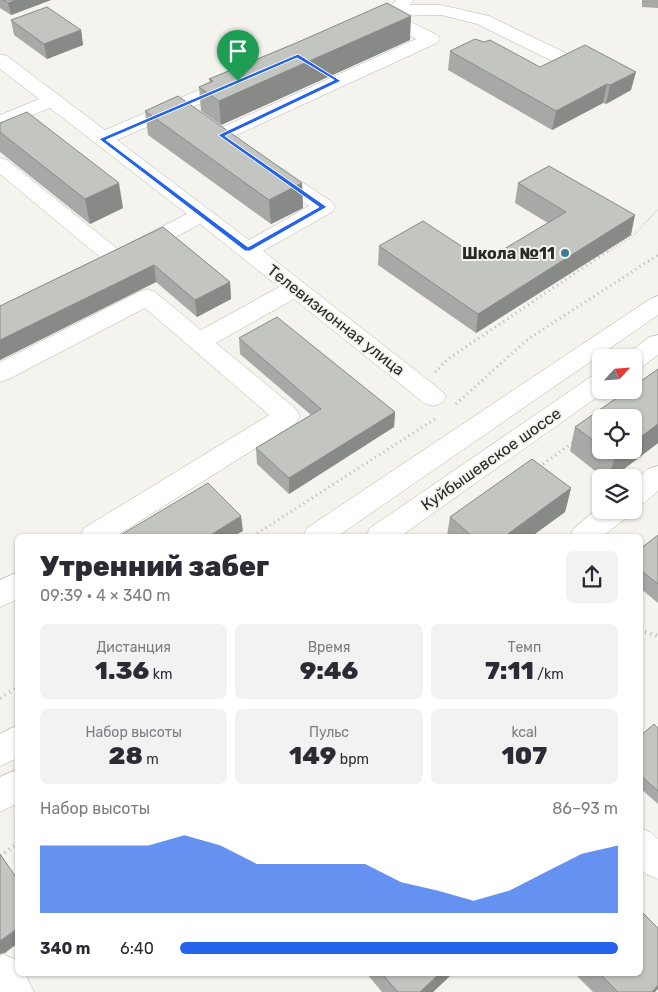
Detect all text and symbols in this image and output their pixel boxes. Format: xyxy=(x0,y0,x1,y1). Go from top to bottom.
pin xyxy=(217,30,259,81)
icon: arrive xyxy=(224,37,252,65)
place label: Школа №11 xyxy=(462,244,555,263)
marker: Школа №11 xyxy=(559,247,571,259)
street label: Телевизионная улица xyxy=(263,260,409,380)
north arrow xyxy=(592,349,642,399)
map controls xyxy=(592,349,642,519)
street label: Куйбышевское шоссе xyxy=(417,403,565,515)
button: locate xyxy=(592,409,642,459)
button: layers xyxy=(592,469,642,519)
text: Утренний забег xyxy=(40,550,269,583)
button: share xyxy=(566,551,618,603)
text: 09:39 · 4 × 340 m xyxy=(40,586,171,605)
text: Дистанция xyxy=(96,639,171,656)
text: Время xyxy=(308,639,350,656)
text: Темп xyxy=(507,639,541,656)
text: 1.36 xyxy=(95,656,149,685)
text: 9:46 xyxy=(300,656,358,685)
text: 7:11 xyxy=(485,656,534,685)
text: km xyxy=(149,666,172,683)
text: /km xyxy=(534,666,564,683)
text: Набор высоты xyxy=(86,724,182,741)
text: Пульс xyxy=(309,724,349,741)
text: kcal xyxy=(511,724,537,741)
text: 28 xyxy=(109,741,143,770)
text: 149 xyxy=(289,741,336,770)
text: 107 xyxy=(502,741,547,770)
text: m xyxy=(143,751,159,768)
text: bpm xyxy=(336,751,369,768)
text: Набор высоты xyxy=(40,799,150,818)
text: 86–93 m xyxy=(552,799,618,818)
text: 340 m xyxy=(40,939,90,958)
text: 6:40 xyxy=(120,939,154,958)

